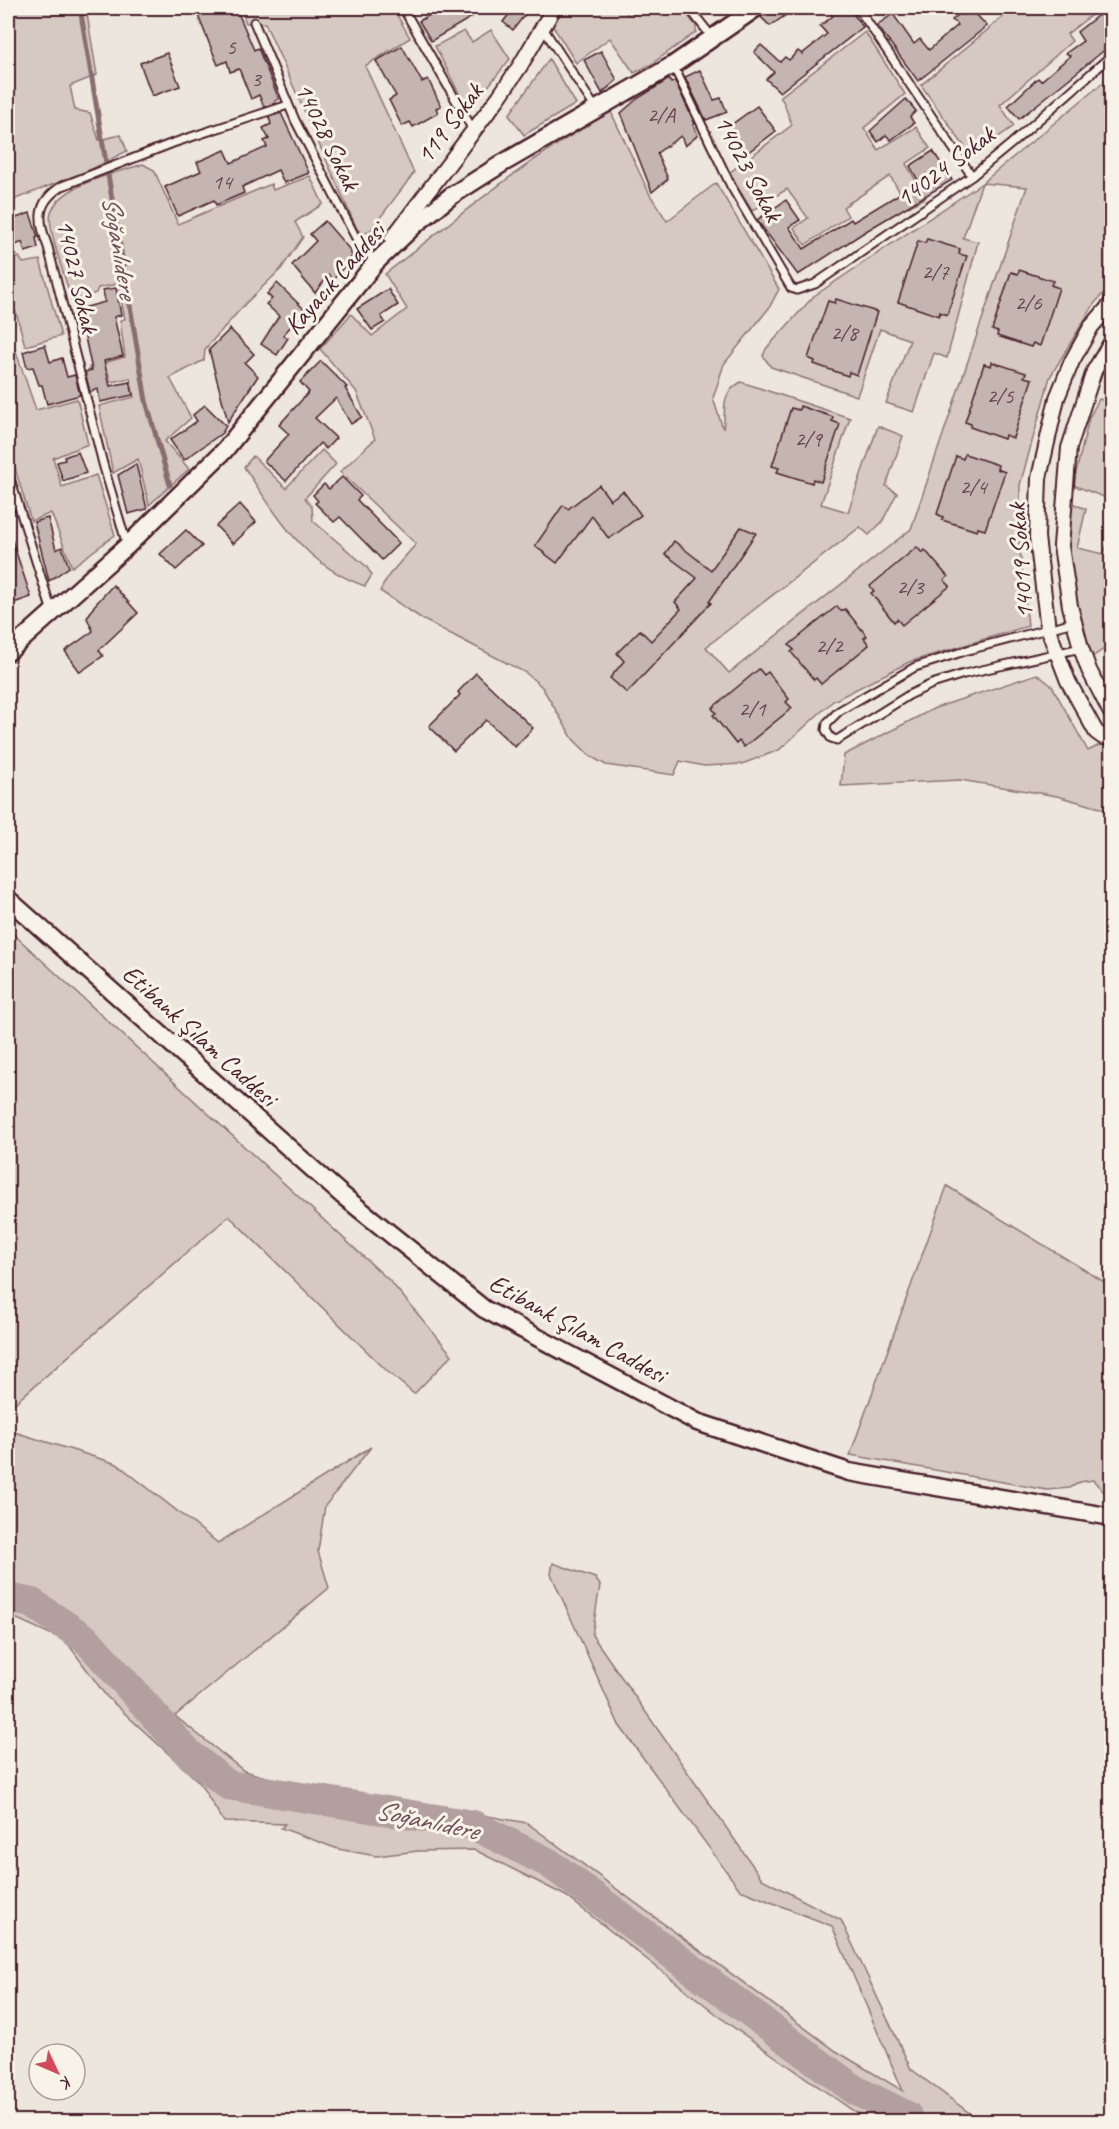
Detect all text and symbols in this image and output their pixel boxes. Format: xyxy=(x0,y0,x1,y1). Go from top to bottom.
house number: 5 xyxy=(226,33,237,61)
house number: 3 xyxy=(251,65,263,93)
street label: 119 Sokak xyxy=(408,75,491,170)
street label: 14028 Sokak xyxy=(287,77,368,197)
house number: 2/A xyxy=(647,101,676,129)
street label: 14023 Sokak xyxy=(707,109,791,228)
street label: 14024 Sokak xyxy=(889,117,1003,214)
house number: 14 xyxy=(212,168,234,196)
water label: Soğanlıdere xyxy=(94,193,146,305)
street label: Kayacık Caddesi xyxy=(277,213,394,341)
street label: 14027 Sokak xyxy=(48,216,107,338)
house number: 2/7 xyxy=(921,258,950,286)
house number: 2/6 xyxy=(1014,289,1043,317)
house number: 2/8 xyxy=(830,319,860,347)
house number: 2/5 xyxy=(986,382,1015,410)
house number: 2/9 xyxy=(794,425,824,453)
house number: 2/4 xyxy=(959,473,989,501)
street label: 14019 Sokak xyxy=(1000,501,1041,620)
house number: 2/3 xyxy=(896,573,926,601)
house number: 2/2 xyxy=(815,632,845,660)
house number: 2/1 xyxy=(738,695,767,723)
street label: Etibank Şılam Caddesi xyxy=(115,957,286,1116)
street label: Etibank Şılam Caddesi xyxy=(483,1266,675,1392)
water label: Soğanlıdere xyxy=(373,1793,485,1848)
north arrow xyxy=(27,2042,87,2102)
text: K xyxy=(54,2072,77,2094)

